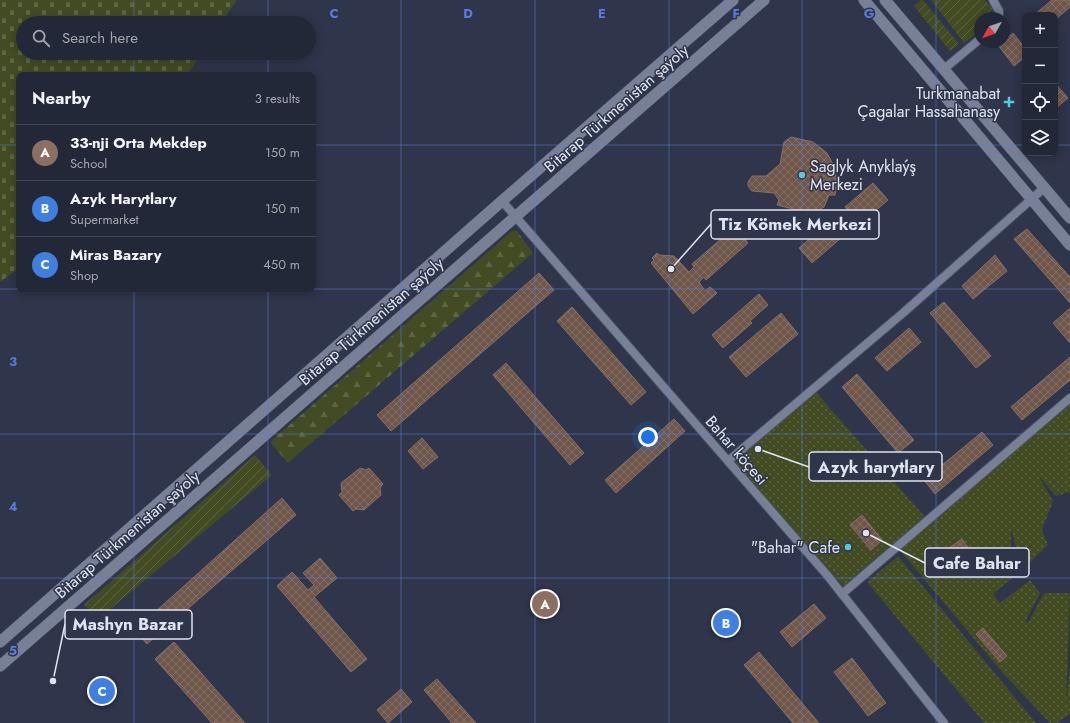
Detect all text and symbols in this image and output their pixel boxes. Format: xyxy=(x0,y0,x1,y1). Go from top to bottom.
text: C xyxy=(329,4,339,23)
text: D xyxy=(463,4,473,23)
text: E xyxy=(598,4,606,23)
text: F xyxy=(732,4,740,23)
text: G xyxy=(864,4,875,23)
north arrow xyxy=(974,12,1010,48)
map controls xyxy=(1022,12,1058,156)
button: + xyxy=(1022,12,1058,48)
search box xyxy=(16,16,316,60)
icon: search xyxy=(30,27,52,49)
text: Search here xyxy=(62,27,138,49)
street label: Bitarap Türkmenistan şaýoly xyxy=(539,38,694,178)
button: − xyxy=(1022,48,1058,84)
place label: Turkmanabat Çagalar Hassahanasy xyxy=(858,82,1001,123)
button: locate xyxy=(1022,84,1058,120)
text: Nearby xyxy=(32,86,90,110)
text: 3 results xyxy=(255,89,300,108)
marker: Turkmanabat Çagalar Hassahanasy xyxy=(1003,96,1015,108)
button: layers xyxy=(1022,120,1058,156)
text: 33-nji Orta Mekdep xyxy=(70,132,207,154)
text: A xyxy=(40,143,50,162)
text: 150 m xyxy=(265,143,300,162)
text: School xyxy=(70,154,107,173)
place label: Saglyk Anyklaýş Merkezi xyxy=(810,155,916,196)
marker: Saglyk Anyklaýş Merkezi xyxy=(797,170,807,180)
text: Azyk Harytlary xyxy=(70,188,176,210)
text: B xyxy=(41,199,49,218)
text: 150 m xyxy=(265,199,300,218)
text: Supermarket xyxy=(70,210,139,229)
callout: Tiz Kömek Merkezi xyxy=(711,210,879,239)
text: Tiz Kömek Merkezi xyxy=(719,212,871,236)
text: Miras Bazary xyxy=(70,244,162,266)
street label: Bitarap Türkmenistan şaýoly xyxy=(294,251,449,391)
text: C xyxy=(40,255,50,274)
text: 450 m xyxy=(263,255,300,274)
text: Shop xyxy=(70,266,98,285)
text: 3 xyxy=(9,352,17,371)
street label: Bahar köçesi xyxy=(700,411,773,490)
your location xyxy=(638,427,658,447)
callout: Azyk harytlary xyxy=(809,452,942,481)
text: Azyk harytlary xyxy=(817,455,936,479)
street label: Bitarap Türkmenistan şaýoly xyxy=(50,464,205,604)
text: 4 xyxy=(8,497,18,516)
place label: "Bahar" Cafe xyxy=(751,536,840,559)
marker: "Bahar" Cafe xyxy=(843,542,853,552)
callout: Cafe Bahar xyxy=(925,548,1029,577)
text: Cafe Bahar xyxy=(933,551,1021,575)
pin: A xyxy=(532,589,558,619)
pin: B xyxy=(713,608,739,638)
callout: Mashyn Bazar xyxy=(65,610,192,639)
text: Mashyn Bazar xyxy=(73,612,183,636)
text: 5 xyxy=(9,641,17,660)
pin: C xyxy=(89,676,115,706)

